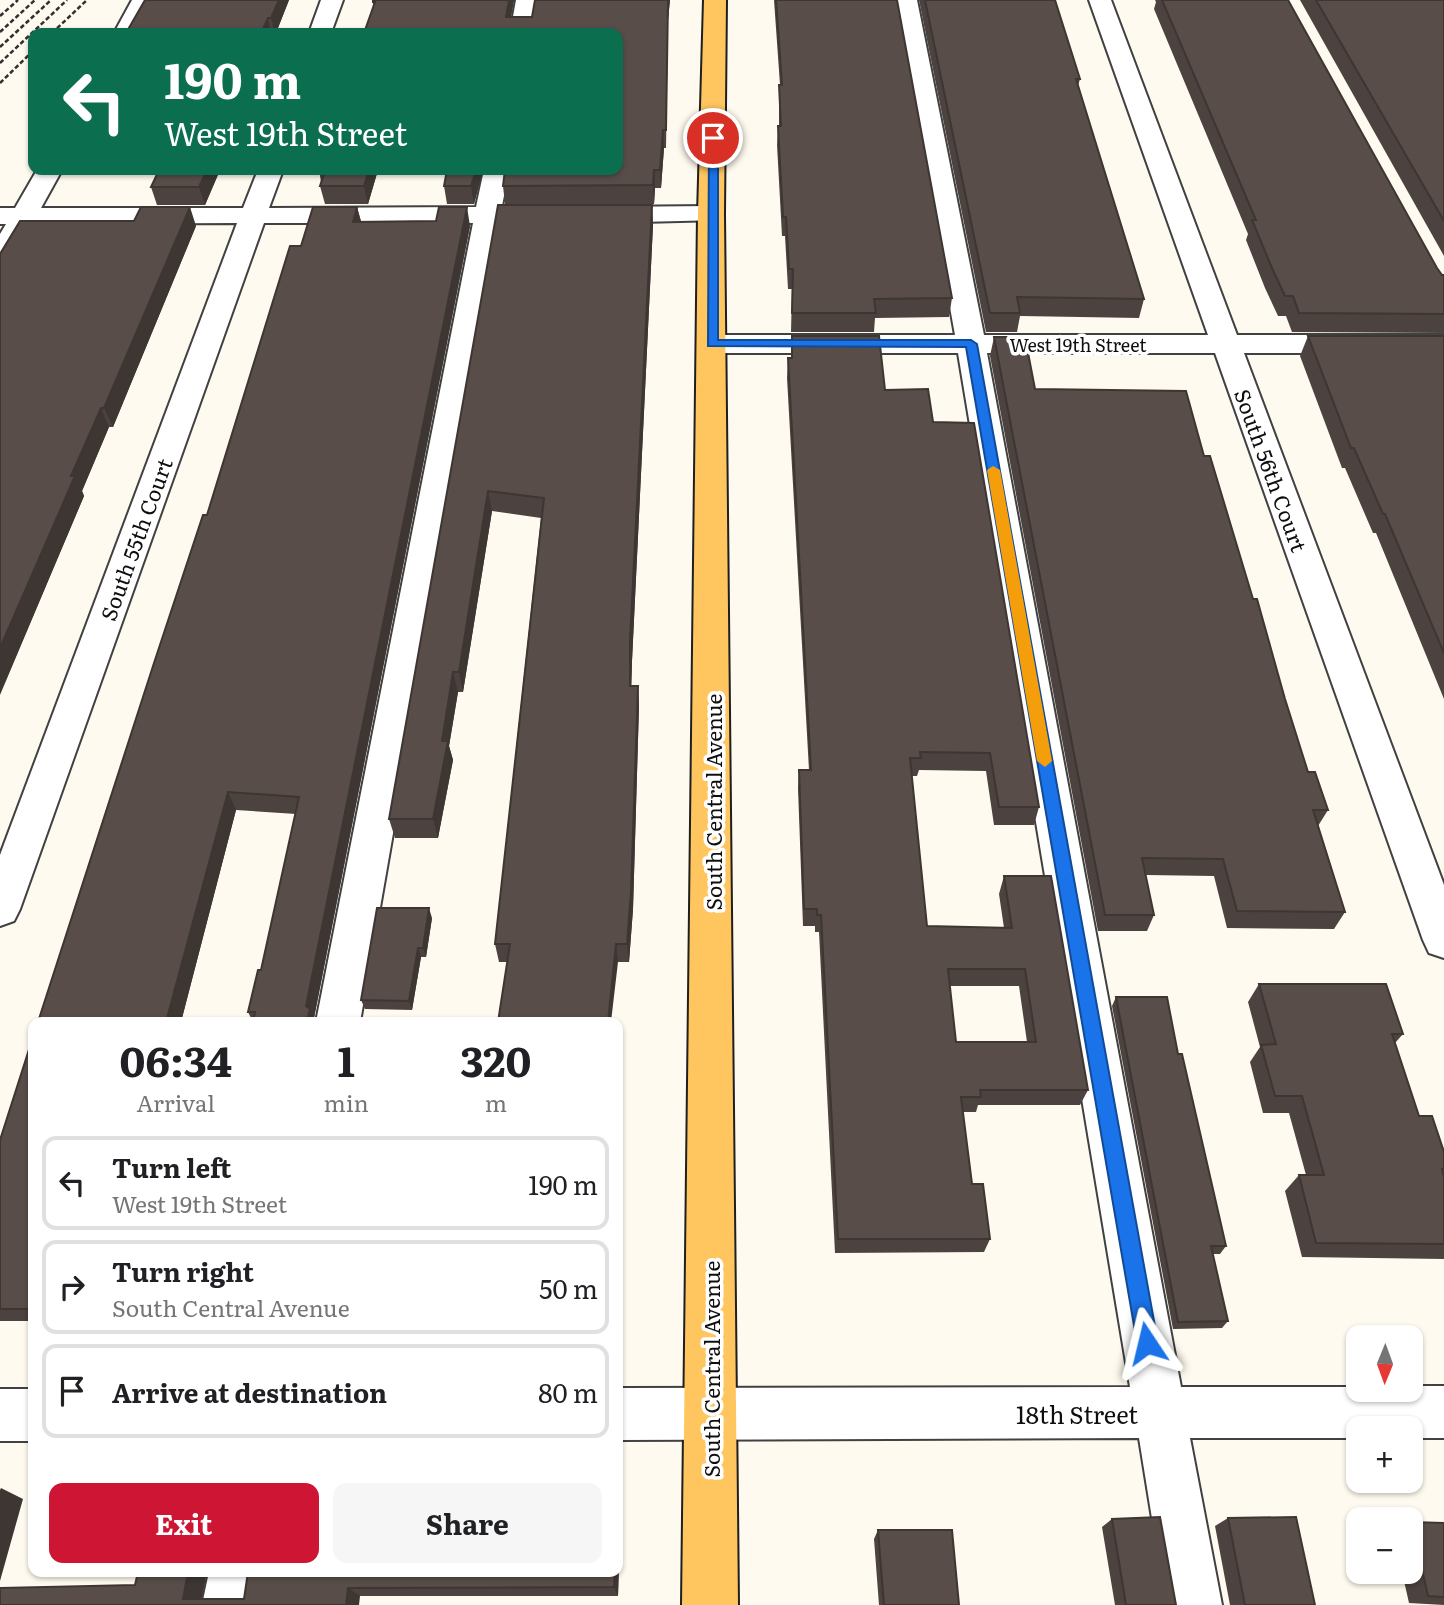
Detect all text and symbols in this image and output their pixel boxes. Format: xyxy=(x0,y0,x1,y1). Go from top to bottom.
text: 190 m xyxy=(164,41,301,114)
icon: left xyxy=(49,56,140,147)
text: West 19th Street xyxy=(164,108,408,156)
pin xyxy=(683,108,743,168)
icon: arrive xyxy=(694,119,732,157)
street label: West 19th Street xyxy=(1010,331,1147,358)
street label: South 56th Court xyxy=(1228,384,1316,556)
street label: South 55th Court xyxy=(91,453,179,624)
street label: South Central Avenue xyxy=(697,693,728,910)
text: 06:34 xyxy=(120,1028,232,1090)
text: 1 xyxy=(338,1028,355,1090)
text: 320 xyxy=(460,1028,531,1090)
text: Arrival xyxy=(137,1085,215,1119)
text: min xyxy=(324,1085,369,1119)
text: m xyxy=(485,1085,507,1119)
text: Turn left xyxy=(112,1147,231,1186)
icon: left xyxy=(53,1164,91,1202)
text: 190 m xyxy=(528,1164,598,1203)
text: West 19th Street xyxy=(112,1186,287,1220)
text: Turn right xyxy=(112,1251,254,1290)
street label: South Central Avenue xyxy=(695,1260,726,1477)
icon: right xyxy=(53,1268,91,1306)
text: 50 m xyxy=(539,1268,598,1307)
text: South Central Avenue xyxy=(112,1290,350,1324)
position arrow xyxy=(1110,1306,1184,1380)
north arrow xyxy=(1346,1325,1423,1402)
map controls xyxy=(1346,1325,1423,1584)
icon: arrive xyxy=(53,1372,91,1410)
text: Arrive at destination xyxy=(112,1372,387,1411)
text: 80 m xyxy=(538,1372,598,1411)
street label: 18th Street xyxy=(1016,1396,1138,1431)
button: + xyxy=(1346,1416,1423,1493)
button: Exit xyxy=(49,1483,319,1563)
button: Share xyxy=(333,1483,602,1563)
button: − xyxy=(1346,1507,1423,1584)

